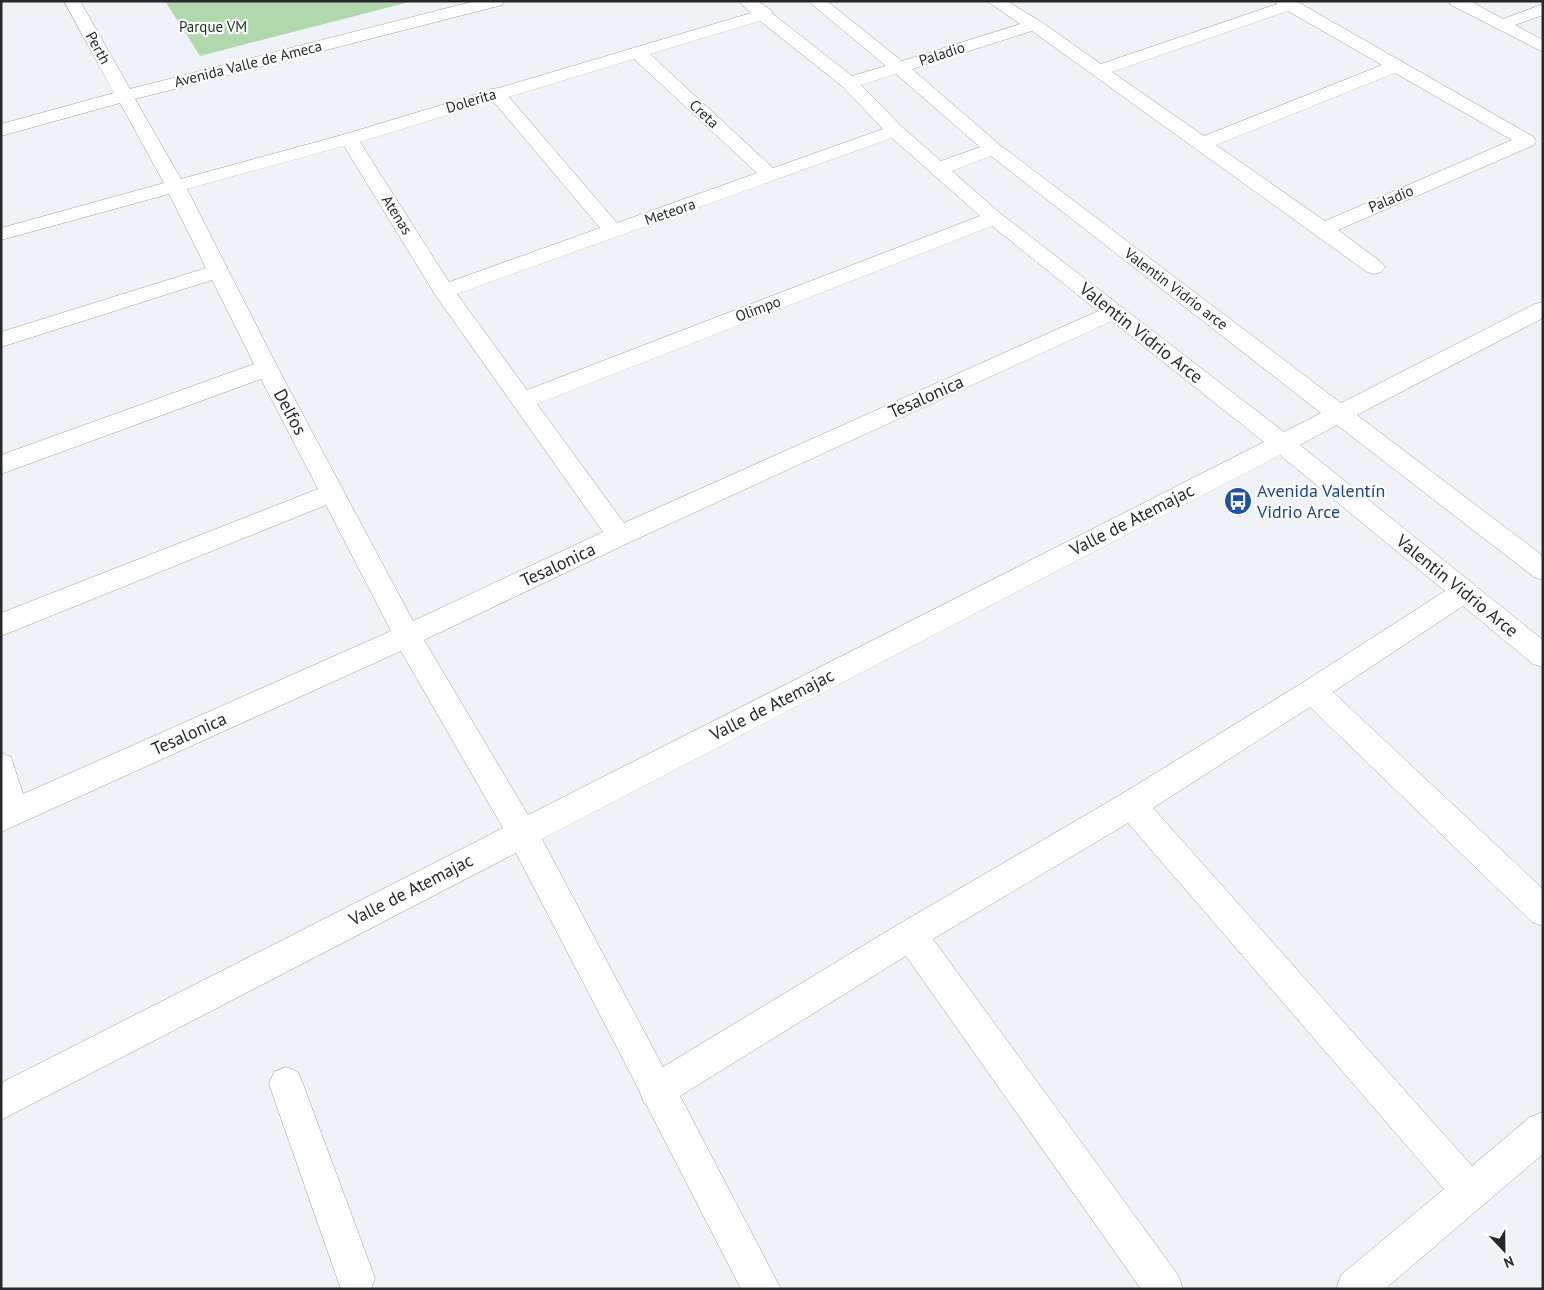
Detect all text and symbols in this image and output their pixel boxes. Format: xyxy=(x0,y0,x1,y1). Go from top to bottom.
park label: Parque VM xyxy=(179,17,247,36)
street label: Perth xyxy=(82,28,115,67)
street label: Avenida Valle de Ameca xyxy=(172,36,324,91)
street label: Paladio xyxy=(916,37,967,70)
street label: Dolerita xyxy=(443,84,498,117)
street label: Creta xyxy=(686,95,723,132)
street label: Paladio xyxy=(1365,181,1416,217)
street label: Atenas xyxy=(378,191,417,238)
street label: Meteora xyxy=(642,194,698,229)
street label: Valentin Vidrio arce xyxy=(1120,243,1232,334)
street label: Valentin Vidrio Arce xyxy=(1074,277,1208,388)
street label: Olimpo xyxy=(732,291,783,326)
street label: Tesalonica xyxy=(885,370,967,423)
street label: Delfos xyxy=(269,385,312,439)
street label: Valle de Atemajac xyxy=(1065,478,1198,561)
place label: Avenida Valentín Vidrio Arce xyxy=(1256,479,1385,523)
bus stop icon: Avenida Valentín Vidrio Arce xyxy=(1223,486,1253,516)
street label: Valentin Vidrio Arce xyxy=(1391,529,1523,642)
street label: Tesalonica xyxy=(517,537,599,592)
street label: Valle de Atemajac xyxy=(705,663,838,746)
street label: Tesalonica xyxy=(148,707,230,760)
street label: Valle de Atemajac xyxy=(344,848,477,931)
north arrow xyxy=(1479,1225,1529,1275)
text: N xyxy=(1501,1252,1517,1272)

